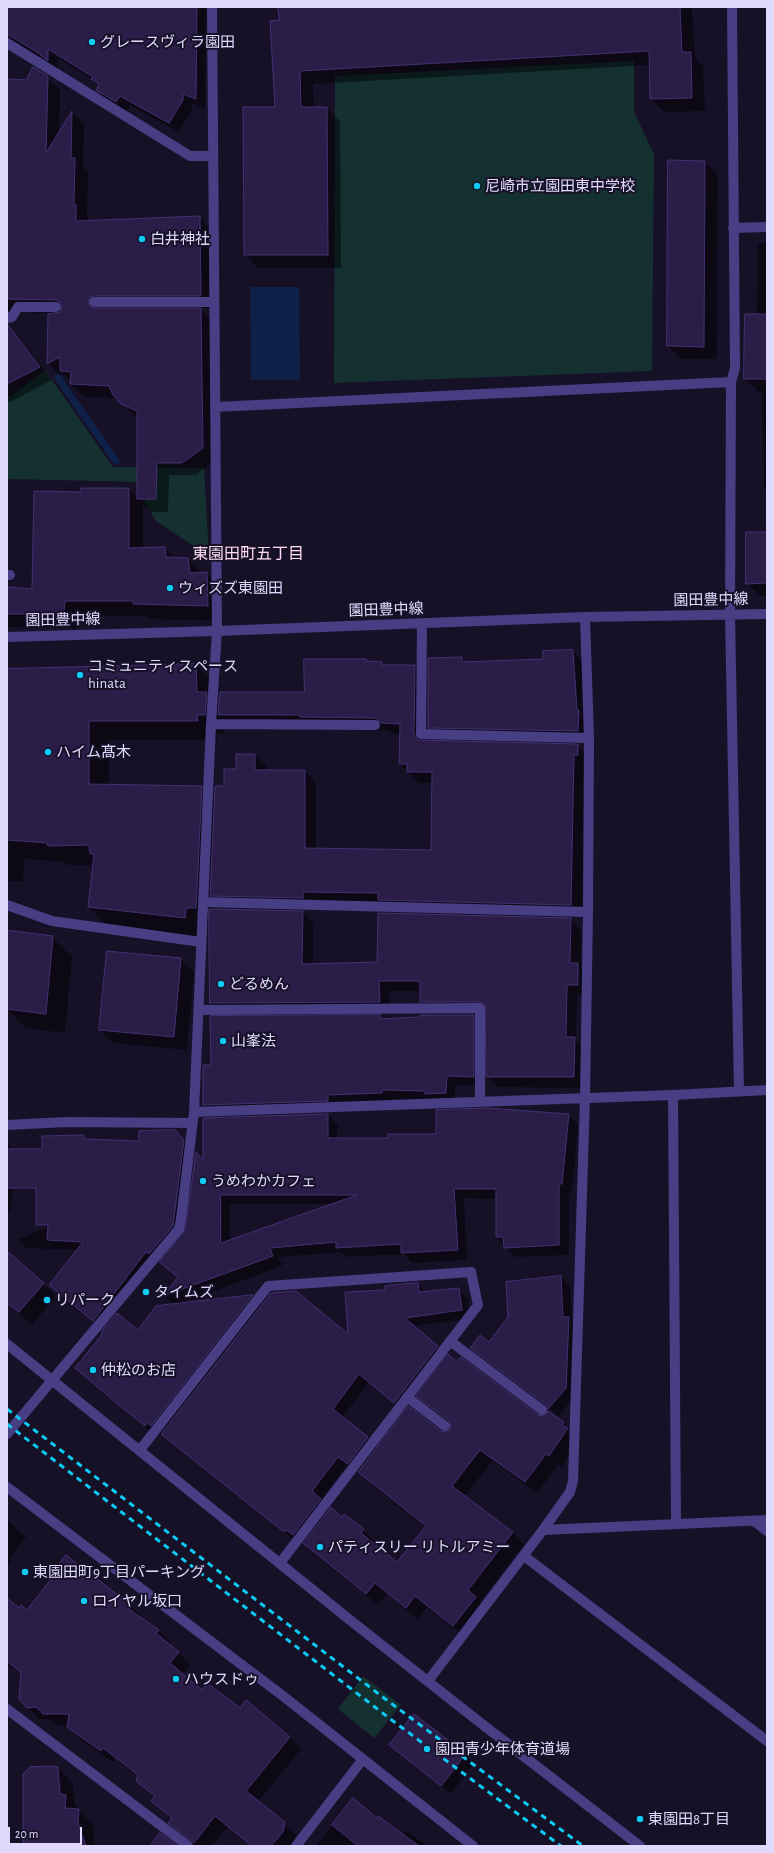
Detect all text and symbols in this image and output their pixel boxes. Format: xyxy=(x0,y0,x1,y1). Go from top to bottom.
place label: グレースヴィラ園田 xyxy=(100,33,235,51)
marker: グレースヴィラ園田 xyxy=(87,37,97,47)
place label: 尼崎市立園田東中学校 xyxy=(485,177,635,195)
marker: 尼崎市立園田東中学校 xyxy=(472,181,482,191)
place label: 白井神社 xyxy=(150,230,210,248)
marker: 白井神社 xyxy=(137,234,147,244)
district label: 東園田町五丁目 xyxy=(192,544,304,564)
place label: ウィズズ東園田 xyxy=(178,579,283,597)
marker: ウィズズ東園田 xyxy=(165,583,175,593)
street label: 園田豊中線 xyxy=(673,590,749,610)
street label: 園田豊中線 xyxy=(348,600,424,620)
street label: 園田豊中線 xyxy=(25,610,101,630)
place label: コミュニティスペース hinata xyxy=(88,657,238,692)
marker: コミュニティスペース hinata xyxy=(75,670,85,680)
place label: ハイム髙木 xyxy=(56,743,131,761)
marker: ハイム髙木 xyxy=(43,747,53,757)
place label: どるめん xyxy=(229,975,289,993)
marker: どるめん xyxy=(216,979,226,989)
place label: 山峯法 xyxy=(231,1032,276,1050)
marker: 山峯法 xyxy=(218,1036,228,1046)
place label: うめわかカフェ xyxy=(211,1172,316,1190)
marker: うめわかカフェ xyxy=(198,1176,208,1186)
place label: タイムズ xyxy=(154,1283,214,1301)
marker: タイムズ xyxy=(141,1287,151,1297)
place label: リパーク xyxy=(55,1291,115,1309)
marker: リパーク xyxy=(42,1295,52,1305)
place label: 仲松のお店 xyxy=(101,1361,176,1379)
marker: 仲松のお店 xyxy=(88,1365,98,1375)
place label: パティスリー リトルアミー xyxy=(328,1538,510,1556)
marker: パティスリー リトルアミー xyxy=(315,1542,325,1552)
place label: 東園田町9丁目パーキング xyxy=(33,1563,205,1581)
marker: 東園田町9丁目パーキング xyxy=(20,1567,30,1577)
place label: ロイヤル坂口 xyxy=(92,1592,182,1610)
marker: ロイヤル坂口 xyxy=(79,1596,89,1606)
place label: ハウスドゥ xyxy=(184,1670,259,1688)
marker: ハウスドゥ xyxy=(171,1674,181,1684)
place label: 園田青少年体育道場 xyxy=(435,1740,570,1758)
marker: 園田青少年体育道場 xyxy=(422,1744,432,1754)
place label: 東園田8丁目 xyxy=(648,1810,730,1828)
marker: 東園田8丁目 xyxy=(635,1814,645,1824)
scale bar xyxy=(10,1819,84,1845)
text: 20 m xyxy=(15,1828,38,1840)

